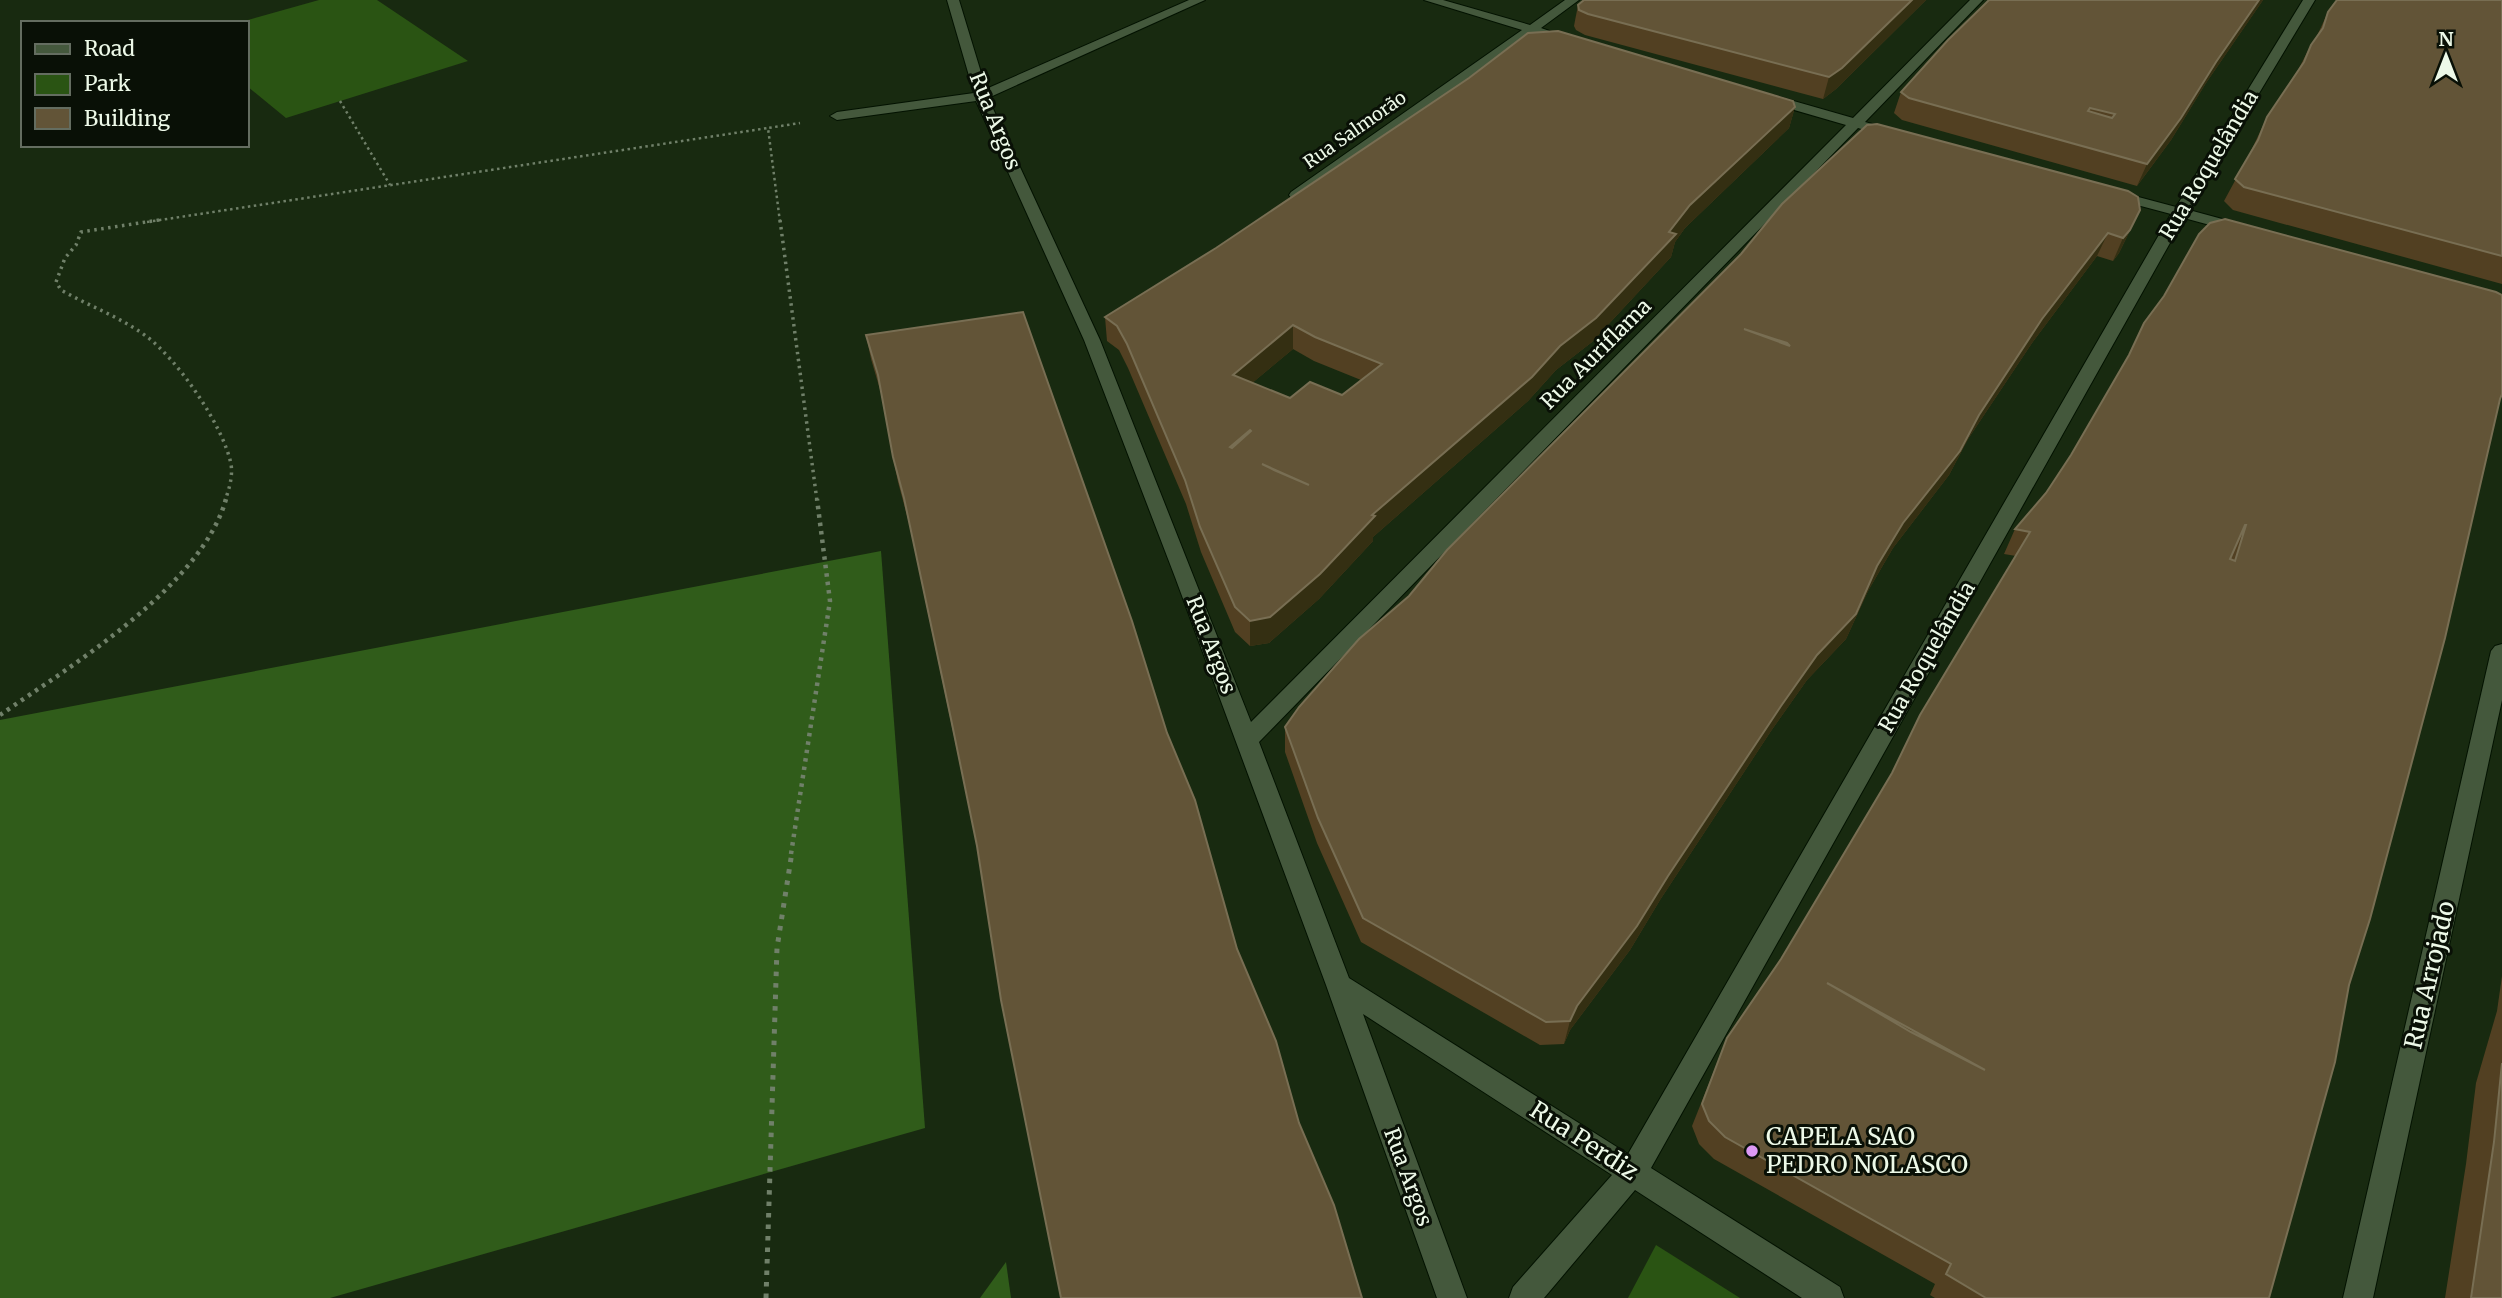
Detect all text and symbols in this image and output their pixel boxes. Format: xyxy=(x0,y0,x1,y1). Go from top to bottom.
legend xyxy=(21,21,248,147)
north arrow xyxy=(2411,21,2481,91)
text: N xyxy=(2438,27,2454,51)
text: Road xyxy=(84,35,135,62)
street label: Rua Argos xyxy=(964,68,1027,173)
text: Park xyxy=(84,70,131,97)
street label: Rua Roquelândia xyxy=(2153,85,2264,244)
street label: Rua Salmorão xyxy=(1299,86,1411,173)
text: Building xyxy=(84,105,171,132)
street label: Rua Auriflama xyxy=(1535,293,1657,415)
street label: Rua Roquelândia xyxy=(1872,576,1981,737)
street label: Rua Argos xyxy=(1180,592,1242,698)
street label: Rua Arrojado xyxy=(2397,898,2462,1052)
street label: Rua Perdiz xyxy=(1524,1094,1644,1187)
place label: CAPELA SAO PEDRO NOLASCO xyxy=(1766,1121,1968,1180)
street label: Rua Argos xyxy=(1378,1124,1439,1230)
marker: CAPELA SAO PEDRO NOLASCO xyxy=(1744,1143,1760,1159)

